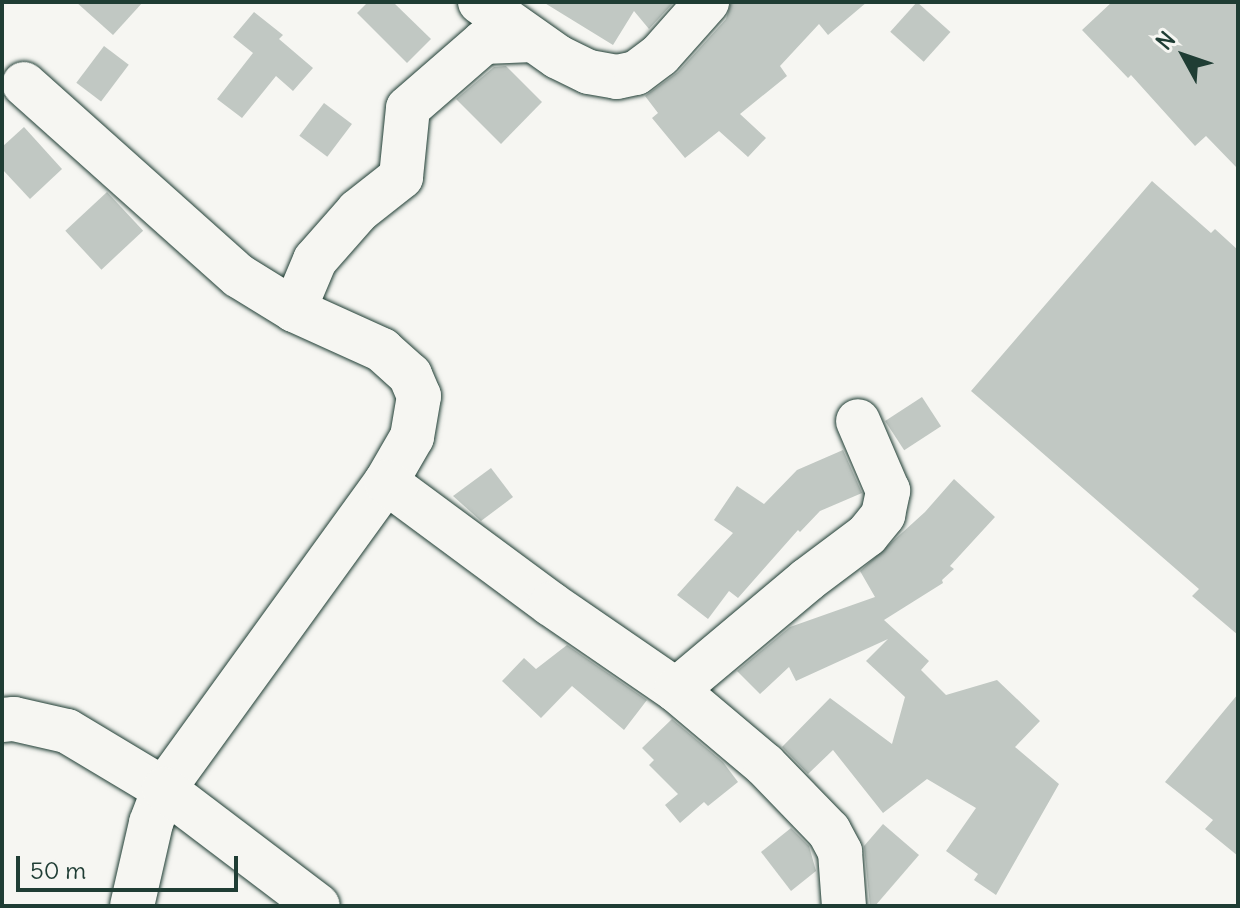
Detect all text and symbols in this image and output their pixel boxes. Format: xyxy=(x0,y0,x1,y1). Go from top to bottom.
north arrow xyxy=(1144,16,1224,96)
text: N xyxy=(1150,26,1181,55)
scale bar xyxy=(20,840,242,890)
text: 50 m xyxy=(30,855,86,885)

